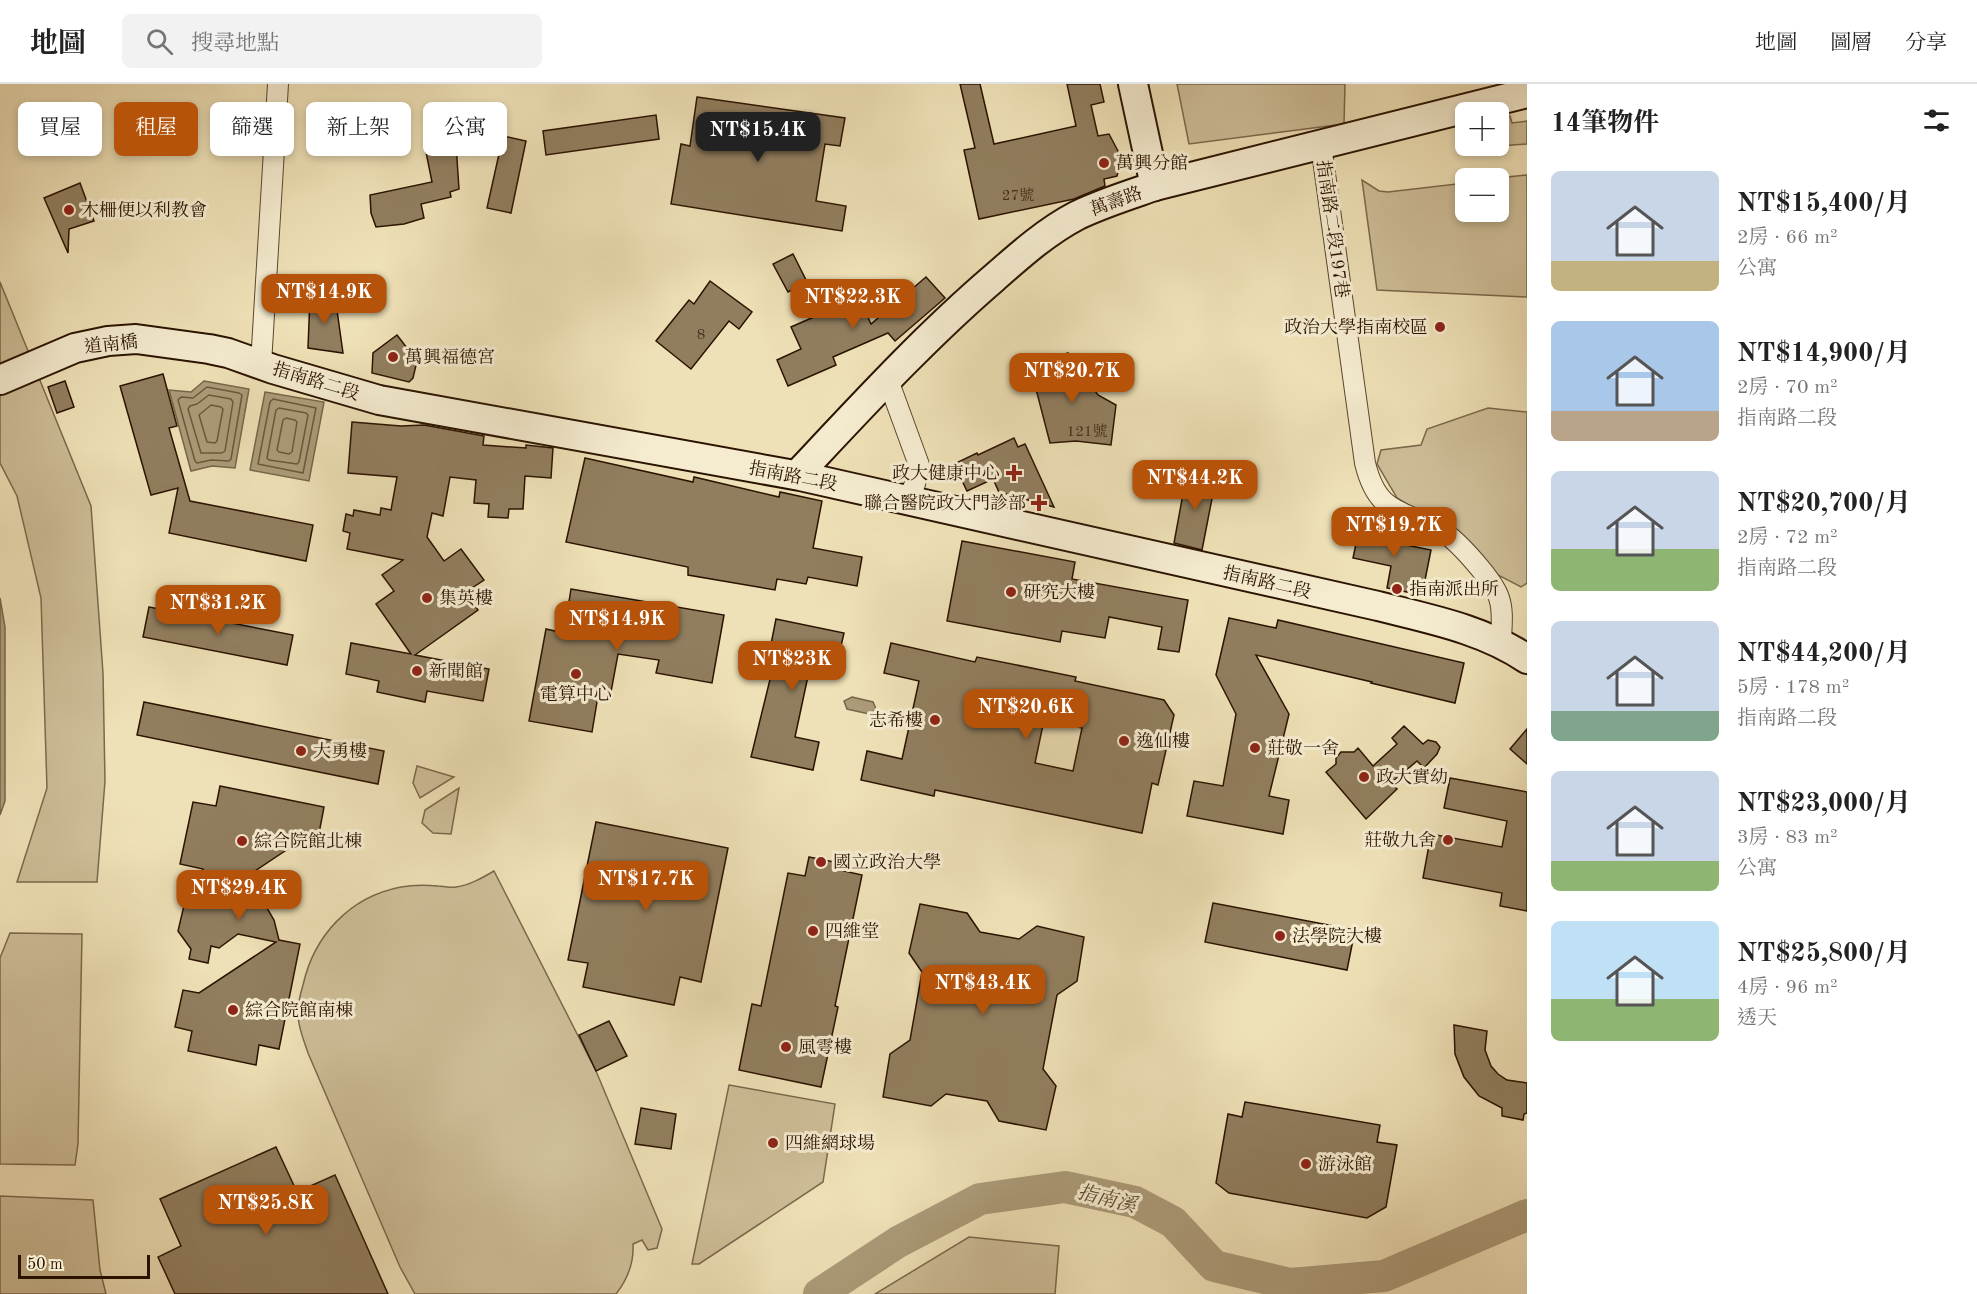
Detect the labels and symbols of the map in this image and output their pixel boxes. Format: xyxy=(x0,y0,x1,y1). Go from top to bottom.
pin: NT$15.4K xyxy=(696,112,820,163)
place label: 萬興分館 xyxy=(1116,153,1188,173)
marker: 萬興分館 xyxy=(1097,156,1111,170)
street label: 指南路二段197巷 xyxy=(1313,159,1353,299)
street label: 萬壽路 xyxy=(1087,182,1145,220)
house number: 27號 xyxy=(1002,187,1034,204)
place label: 木柵便以利教會 xyxy=(81,200,207,220)
marker: 木柵便以利教會 xyxy=(62,203,76,217)
pin: NT$14.9K xyxy=(262,274,386,325)
pin: NT$22.3K xyxy=(791,279,915,330)
place label: 政治大學指南校區 xyxy=(1284,317,1428,337)
marker: 政治大學指南校區 xyxy=(1433,320,1447,334)
house number: 8 xyxy=(697,328,705,343)
street label: 道南橋 xyxy=(83,331,139,357)
place label: 萬興福德宮 xyxy=(405,347,495,367)
marker: 萬興福德宮 xyxy=(386,350,400,364)
pin: NT$20.7K xyxy=(1010,353,1134,404)
street label: 指南路二段 xyxy=(270,358,362,404)
house number: 121號 xyxy=(1066,423,1108,440)
street label: 指南路二段 xyxy=(747,458,839,494)
pin: NT$44.2K xyxy=(1133,460,1257,511)
place label: 政大健康中心 xyxy=(892,463,1000,483)
marker: 政大健康中心 xyxy=(1005,464,1023,482)
place label: 聯合醫院政大門診部 xyxy=(864,493,1026,513)
marker: 聯合醫院政大門診部 xyxy=(1030,494,1048,512)
pin: NT$19.7K xyxy=(1332,507,1456,558)
street label: 指南路二段 xyxy=(1221,562,1313,602)
place label: 指南派出所 xyxy=(1409,579,1499,599)
place label: 研究大樓 xyxy=(1023,582,1095,602)
marker: 指南派出所 xyxy=(1390,582,1404,596)
pin: NT$31.2K xyxy=(156,585,280,636)
marker: 研究大樓 xyxy=(1004,585,1018,599)
place label: 集英樓 xyxy=(439,588,493,608)
marker: 集英樓 xyxy=(420,591,434,605)
pin: NT$14.9K xyxy=(555,601,679,652)
pin: NT$23K xyxy=(743,641,841,692)
place label: 新聞館 xyxy=(429,661,483,681)
marker: 新聞館 xyxy=(410,664,424,678)
marker: 電算中心 xyxy=(569,667,583,681)
place label: 電算中心 xyxy=(540,684,612,704)
pin: NT$20.6K xyxy=(964,689,1088,740)
place label: 志希樓 xyxy=(869,710,923,730)
marker: 志希樓 xyxy=(928,713,942,727)
place label: 逸仙樓 xyxy=(1136,731,1190,751)
marker: 逸仙樓 xyxy=(1117,734,1131,748)
place label: 莊敬一舍 xyxy=(1267,738,1339,758)
place label: 大勇樓 xyxy=(313,741,367,761)
marker: 莊敬一舍 xyxy=(1248,741,1262,755)
marker: 大勇樓 xyxy=(294,744,308,758)
place label: 政大實幼 xyxy=(1376,767,1448,787)
marker: 政大實幼 xyxy=(1357,770,1371,784)
place label: 莊敬九舍 xyxy=(1364,830,1436,850)
place label: 綜合院館北棟 xyxy=(254,831,362,851)
marker: 莊敬九舍 xyxy=(1441,833,1455,847)
marker: 綜合院館北棟 xyxy=(235,834,249,848)
place label: 國立政治大學 xyxy=(833,852,941,872)
marker: 國立政治大學 xyxy=(814,855,828,869)
pin: NT$17.7K xyxy=(584,861,708,912)
pin: NT$29.4K xyxy=(177,870,301,921)
place label: 四維堂 xyxy=(825,921,879,941)
marker: 四維堂 xyxy=(806,924,820,938)
place label: 法學院大樓 xyxy=(1292,926,1382,946)
marker: 法學院大樓 xyxy=(1273,929,1287,943)
pin: NT$43.4K xyxy=(921,965,1045,1016)
place label: 綜合院館南棟 xyxy=(245,1000,353,1020)
marker: 綜合院館南棟 xyxy=(226,1003,240,1017)
place label: 風雩樓 xyxy=(798,1037,852,1057)
marker: 風雩樓 xyxy=(779,1040,793,1054)
place label: 四維網球場 xyxy=(785,1133,875,1153)
marker: 四維網球場 xyxy=(766,1136,780,1150)
place label: 游泳館 xyxy=(1318,1154,1372,1174)
marker: 游泳館 xyxy=(1299,1157,1313,1171)
water label: 指南溪 xyxy=(1075,1181,1140,1217)
pin: NT$25.8K xyxy=(204,1185,328,1236)
scale bar xyxy=(18,1252,150,1280)

